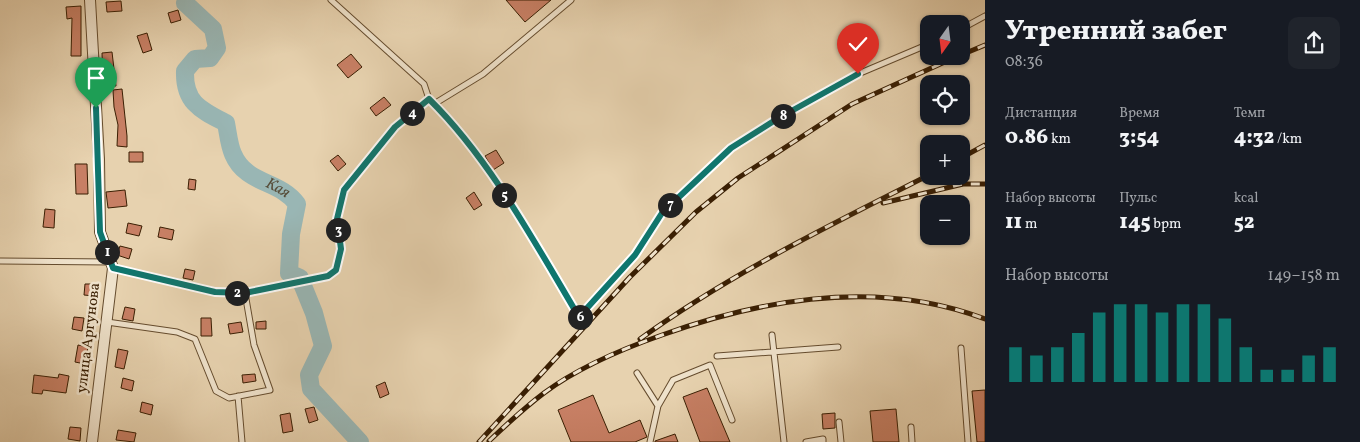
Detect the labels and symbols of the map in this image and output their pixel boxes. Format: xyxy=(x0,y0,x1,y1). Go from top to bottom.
north arrow xyxy=(920,15,970,65)
pin xyxy=(837,23,879,74)
pin xyxy=(75,57,117,108)
pin: 4 xyxy=(400,100,424,126)
pin: 8 xyxy=(770,104,796,128)
water label: Кая xyxy=(262,173,295,204)
pin: 5 xyxy=(492,182,516,208)
pin: 7 xyxy=(658,192,682,218)
pin: 3 xyxy=(326,218,350,242)
pin: 1 xyxy=(94,240,120,264)
pin: 2 xyxy=(224,280,250,306)
street label: улица Аргунова xyxy=(72,282,106,394)
pin: 6 xyxy=(568,304,592,330)

